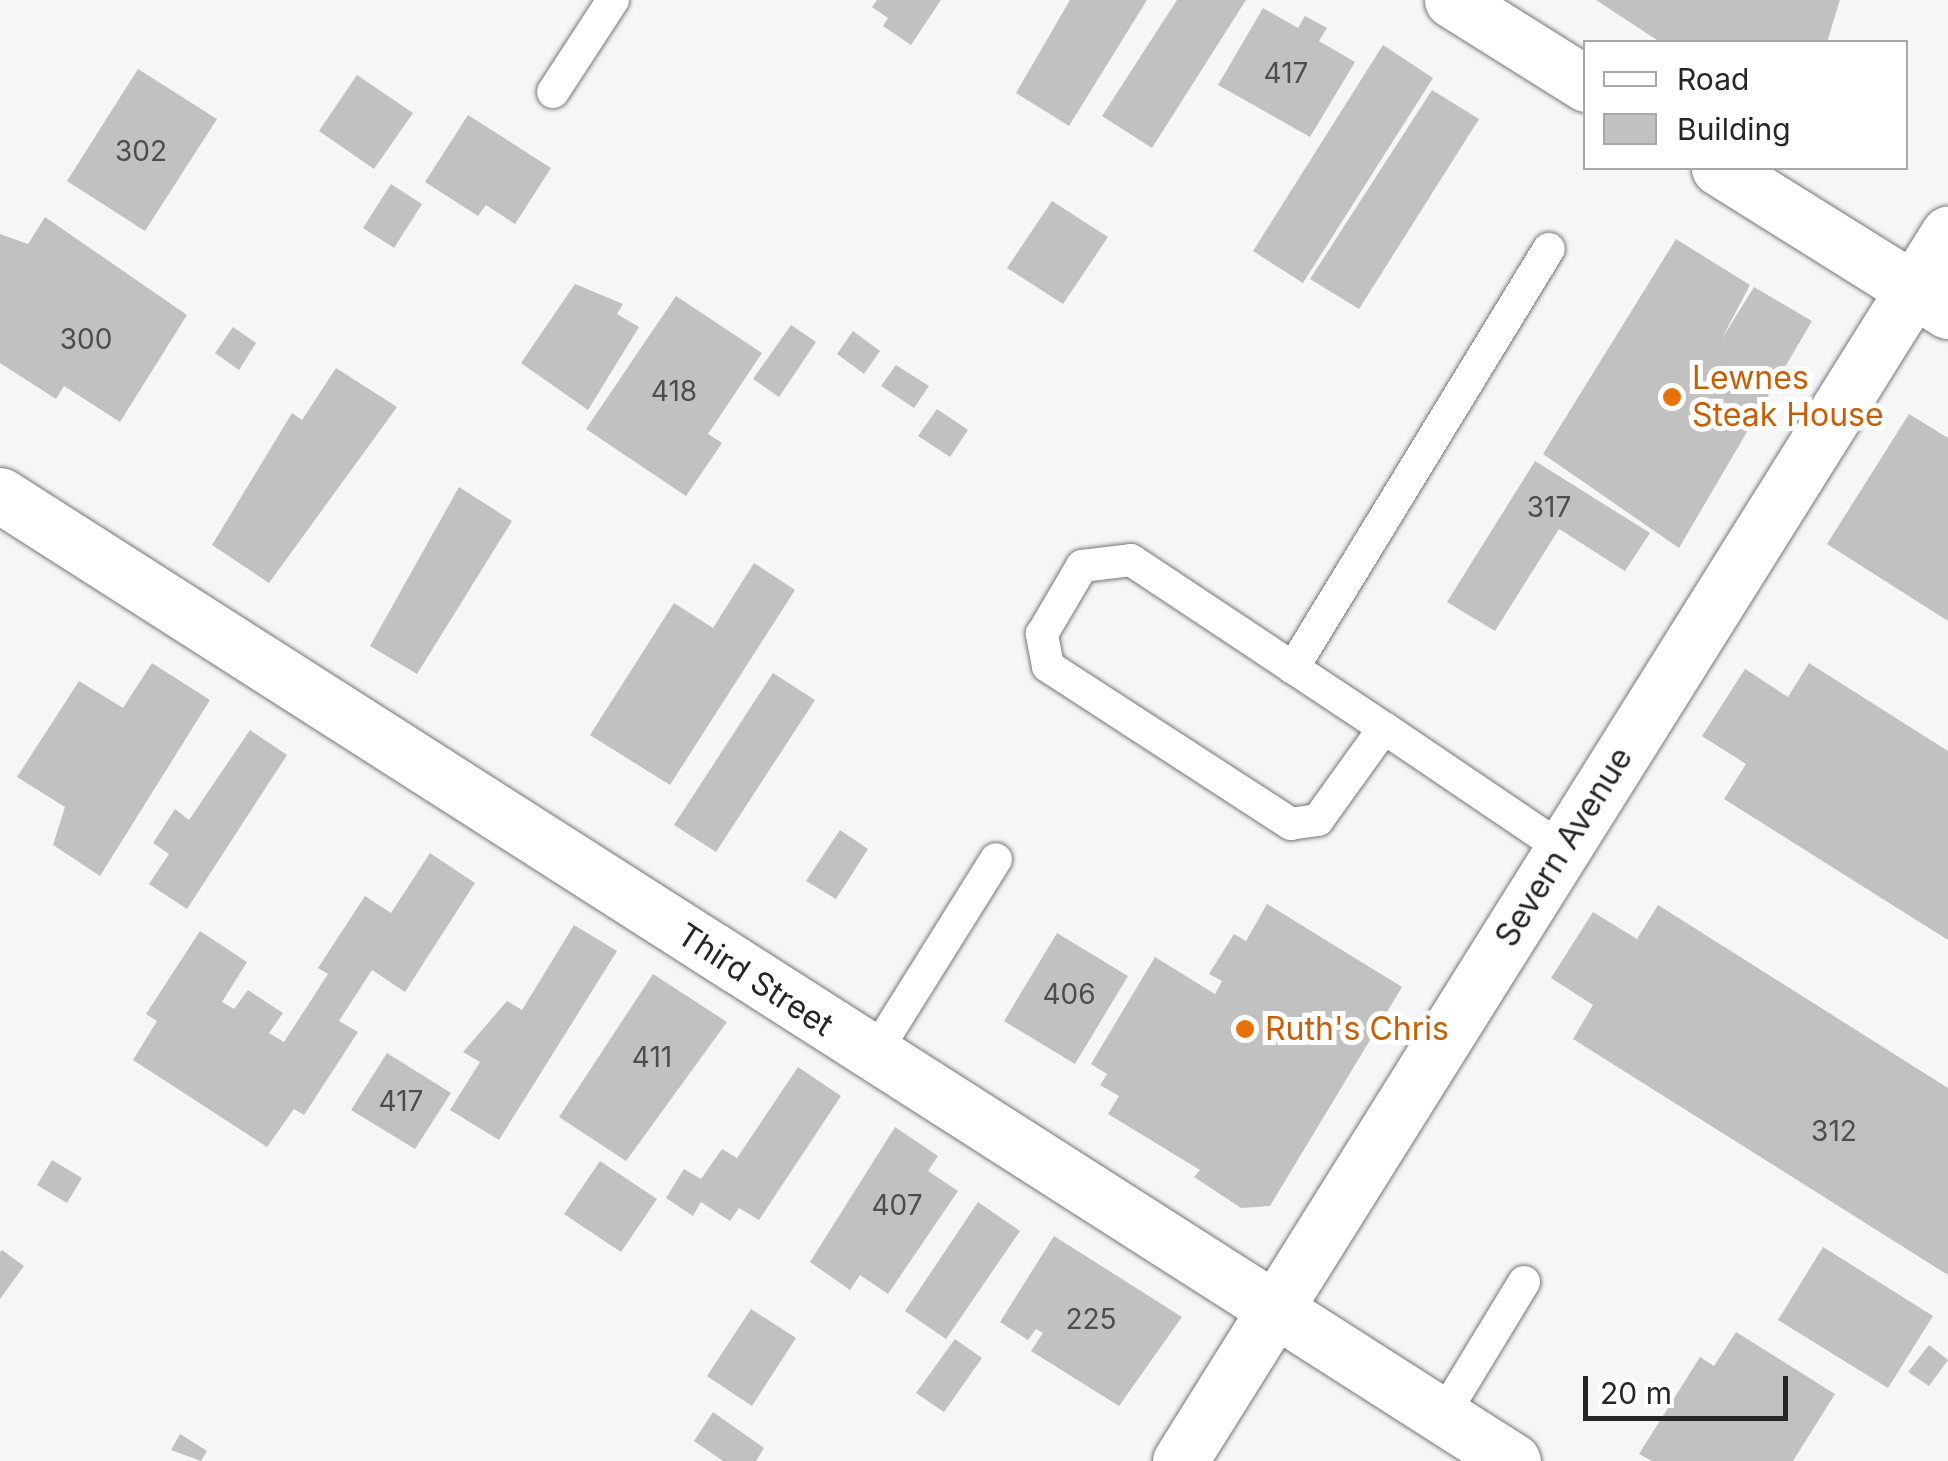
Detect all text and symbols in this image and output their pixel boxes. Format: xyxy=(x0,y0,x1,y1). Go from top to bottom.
legend xyxy=(1583,40,1908,170)
house number: 417 xyxy=(1264,56,1308,90)
text: Road xyxy=(1677,61,1749,97)
text: Building xyxy=(1677,111,1791,147)
house number: 302 xyxy=(115,134,167,168)
house number: 300 xyxy=(60,322,112,356)
place label: Lewnes Steak House xyxy=(1692,360,1884,435)
house number: 418 xyxy=(651,374,697,408)
marker: Lewnes Steak House xyxy=(1661,386,1683,408)
house number: 317 xyxy=(1527,490,1571,524)
street label: Severn Avenue xyxy=(1487,740,1641,954)
street label: Third Street xyxy=(670,915,840,1045)
house number: 406 xyxy=(1042,977,1096,1011)
place label: Ruth's Chris xyxy=(1265,1010,1449,1048)
marker: Ruth's Chris xyxy=(1234,1018,1256,1040)
house number: 411 xyxy=(632,1040,672,1074)
house number: 417 xyxy=(379,1084,423,1118)
house number: 312 xyxy=(1811,1114,1857,1148)
house number: 407 xyxy=(871,1188,923,1222)
house number: 225 xyxy=(1065,1302,1117,1336)
scale bar xyxy=(1588,1356,1793,1418)
text: 20 m xyxy=(1600,1375,1672,1411)

